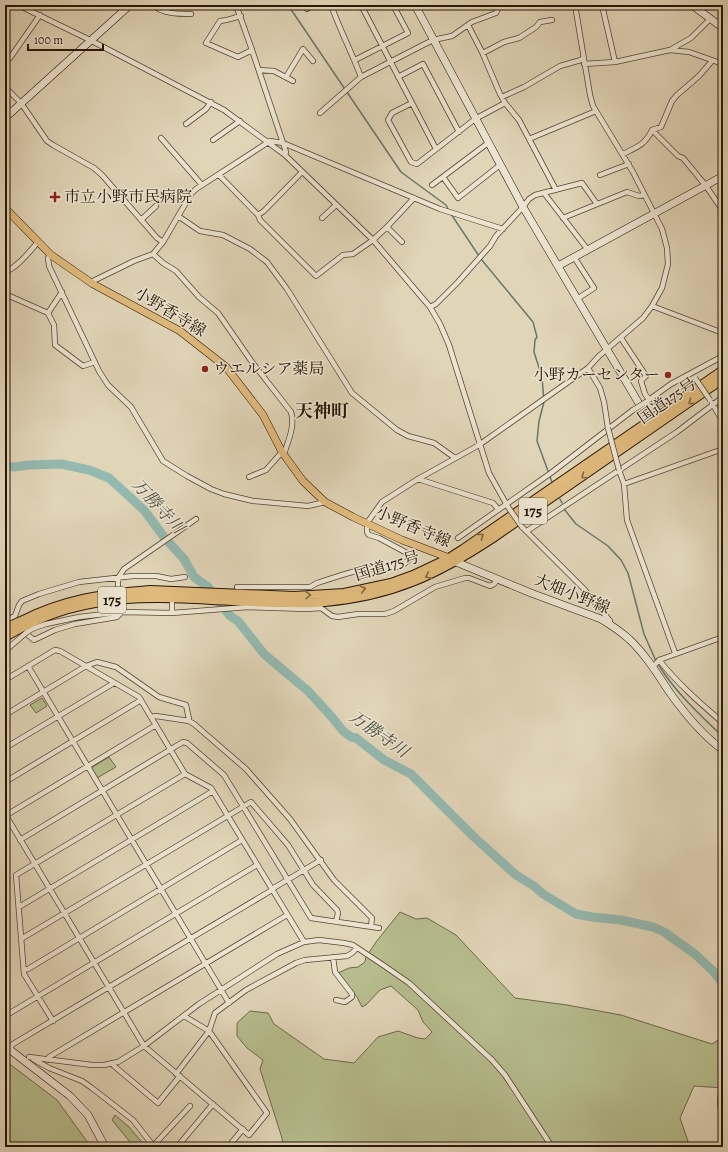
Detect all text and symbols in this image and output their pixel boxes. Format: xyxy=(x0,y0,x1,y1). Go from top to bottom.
scale bar xyxy=(28,26,103,52)
text: 100 m xyxy=(34,32,63,48)
place label: 市立小野市民病院 xyxy=(64,186,192,208)
marker: 市立小野市民病院 xyxy=(49,191,61,203)
street label: 小野香寺線 xyxy=(130,282,210,342)
place label: ウエルシア薬局 xyxy=(213,358,325,380)
marker: ウエルシア薬局 xyxy=(200,364,210,374)
place label: 小野カーセンター xyxy=(533,364,660,386)
marker: 小野カーセンター xyxy=(663,370,673,380)
street label: 国道175号 xyxy=(633,373,701,429)
one-way arrow xyxy=(689,397,696,404)
district label: 天神町 xyxy=(295,399,349,423)
one-way arrow xyxy=(581,471,588,479)
water label: 万勝寺川 xyxy=(126,473,191,540)
road number: 175 xyxy=(519,498,547,524)
street label: 小野香寺線 xyxy=(372,501,454,553)
one-way arrow xyxy=(476,534,483,541)
street label: 国道175号 xyxy=(352,546,422,586)
street label: 大畑小野線 xyxy=(531,569,613,619)
one-way arrow xyxy=(424,571,432,579)
one-way arrow xyxy=(360,585,366,594)
road number: 175 xyxy=(98,587,126,613)
one-way arrow xyxy=(305,591,311,600)
water label: 万勝寺川 xyxy=(345,705,415,764)

